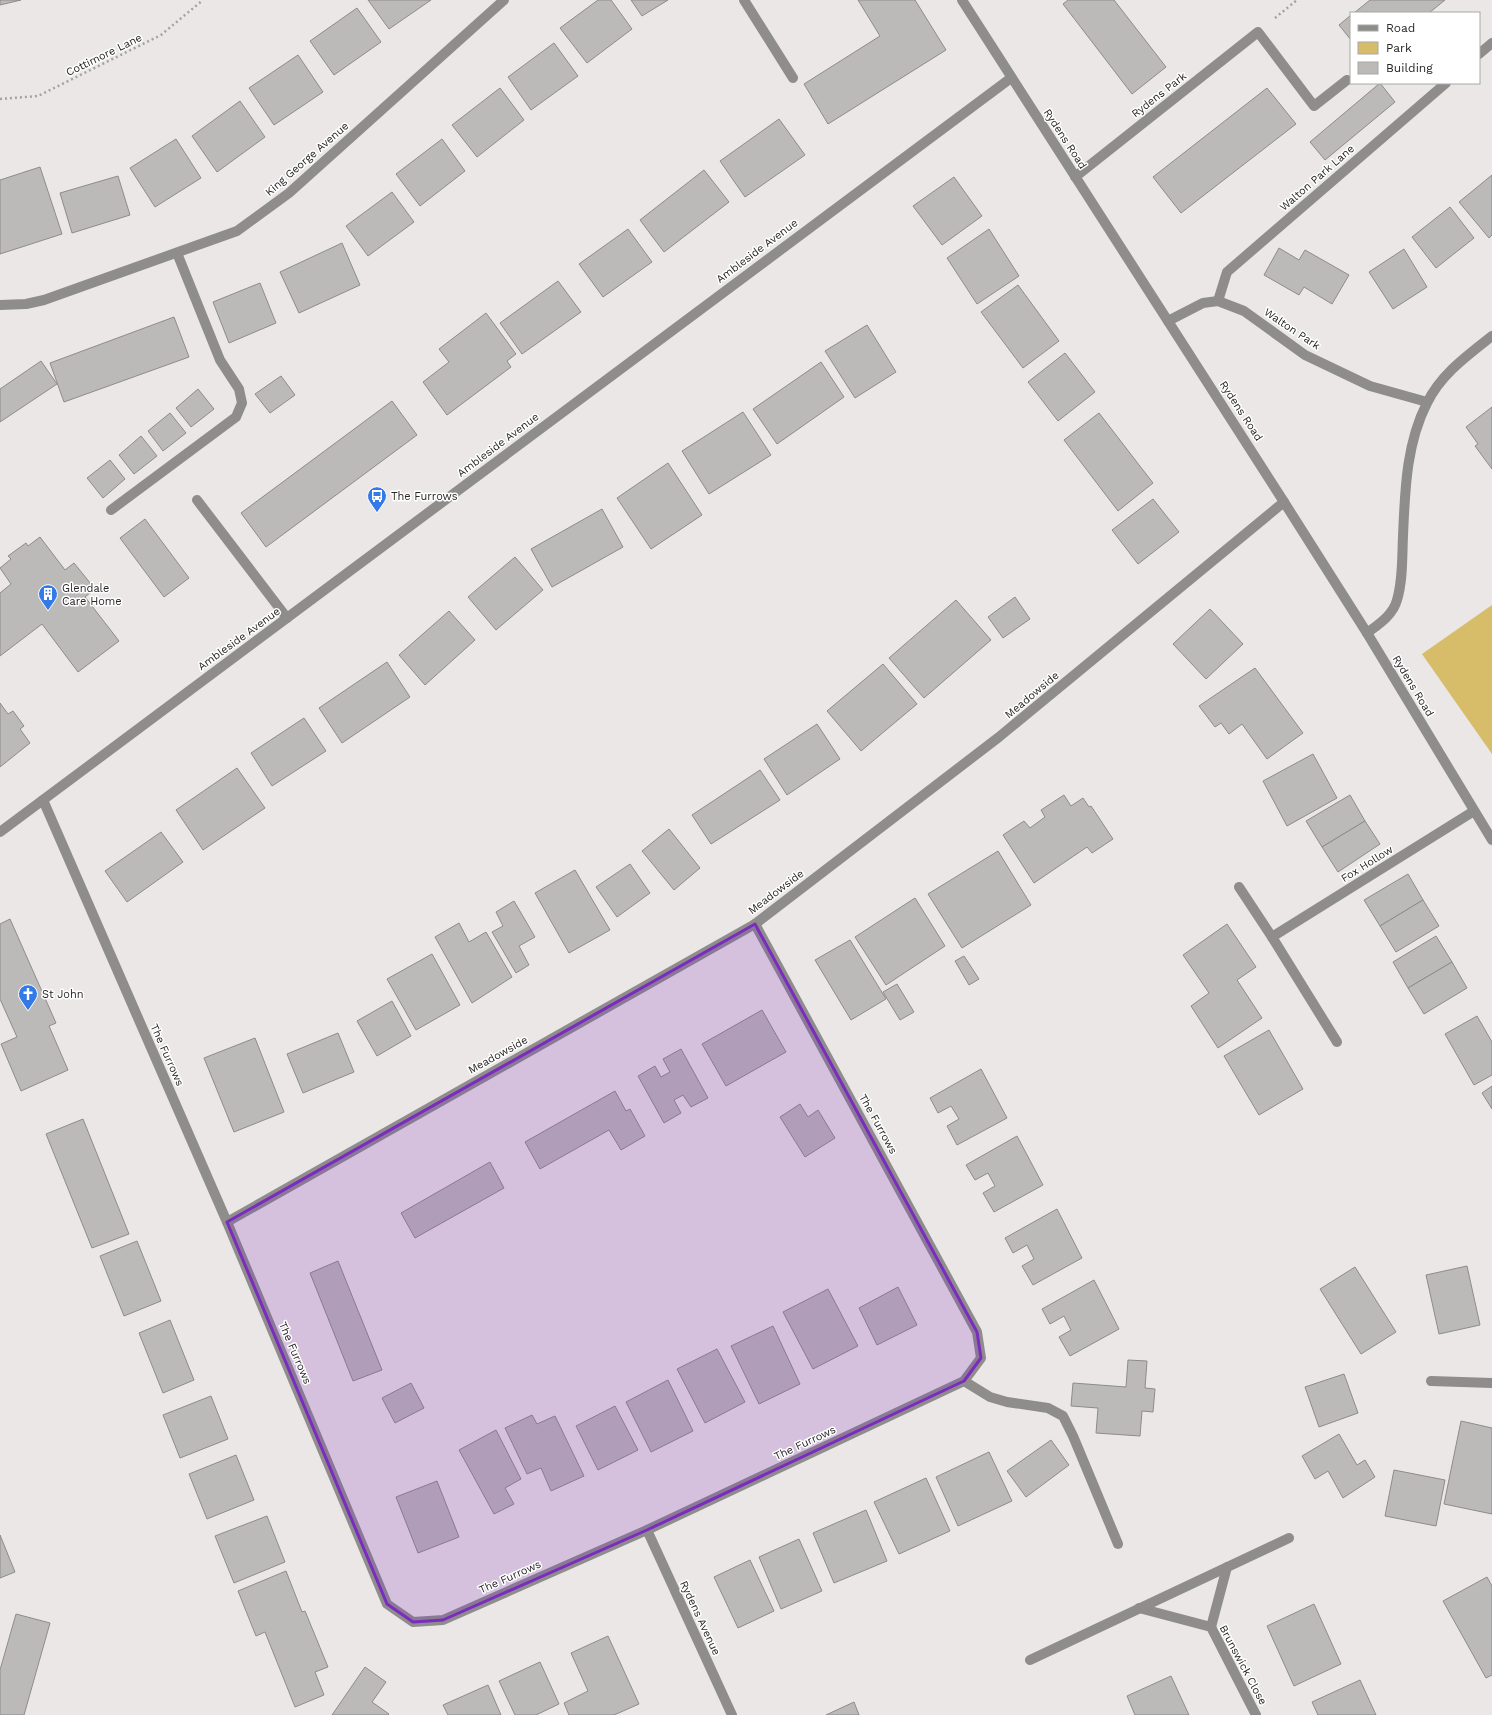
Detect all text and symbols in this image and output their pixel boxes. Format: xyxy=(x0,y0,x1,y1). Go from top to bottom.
legend xyxy=(1350,12,1480,84)
text: Road xyxy=(1386,21,1415,35)
street label: Cottimore Lane xyxy=(64,31,144,79)
text: Park xyxy=(1386,41,1412,55)
text: Building xyxy=(1386,61,1433,75)
street label: Rydens Park xyxy=(1129,70,1189,120)
street label: Rydens Road xyxy=(1041,106,1089,172)
street label: King George Avenue xyxy=(263,119,351,199)
street label: Walton Park Lane xyxy=(1277,142,1357,214)
street label: Ambleside Avenue xyxy=(714,216,800,286)
street label: Walton Park xyxy=(1261,305,1323,353)
street label: Rydens Road xyxy=(1217,378,1265,444)
street label: Ambleside Avenue xyxy=(455,410,541,480)
bus stop icon: The Furrows xyxy=(366,485,388,513)
place label: The Furrows xyxy=(391,490,458,503)
place label: Glendale Care Home xyxy=(62,582,122,608)
building icon: Glendale Care Home xyxy=(37,583,59,611)
street label: Ambleside Avenue xyxy=(195,605,283,673)
street label: Rydens Road xyxy=(1390,653,1436,719)
street label: Meadowside xyxy=(1002,669,1062,721)
street label: Fox Hollow xyxy=(1339,843,1395,885)
street label: Meadowside xyxy=(746,867,806,917)
church icon: St John xyxy=(17,983,39,1011)
place label: St John xyxy=(42,988,84,1001)
street label: The Furrows xyxy=(148,1022,187,1088)
street label: Meadowside xyxy=(466,1033,530,1077)
street label: The Furrows xyxy=(856,1092,900,1156)
street label: The Furrows xyxy=(276,1320,314,1386)
street label: The Furrows xyxy=(772,1423,838,1463)
street label: The Furrows xyxy=(477,1557,543,1596)
street label: Rydens Avenue xyxy=(677,1579,723,1657)
street label: Brunswick Close xyxy=(1217,1623,1269,1707)

